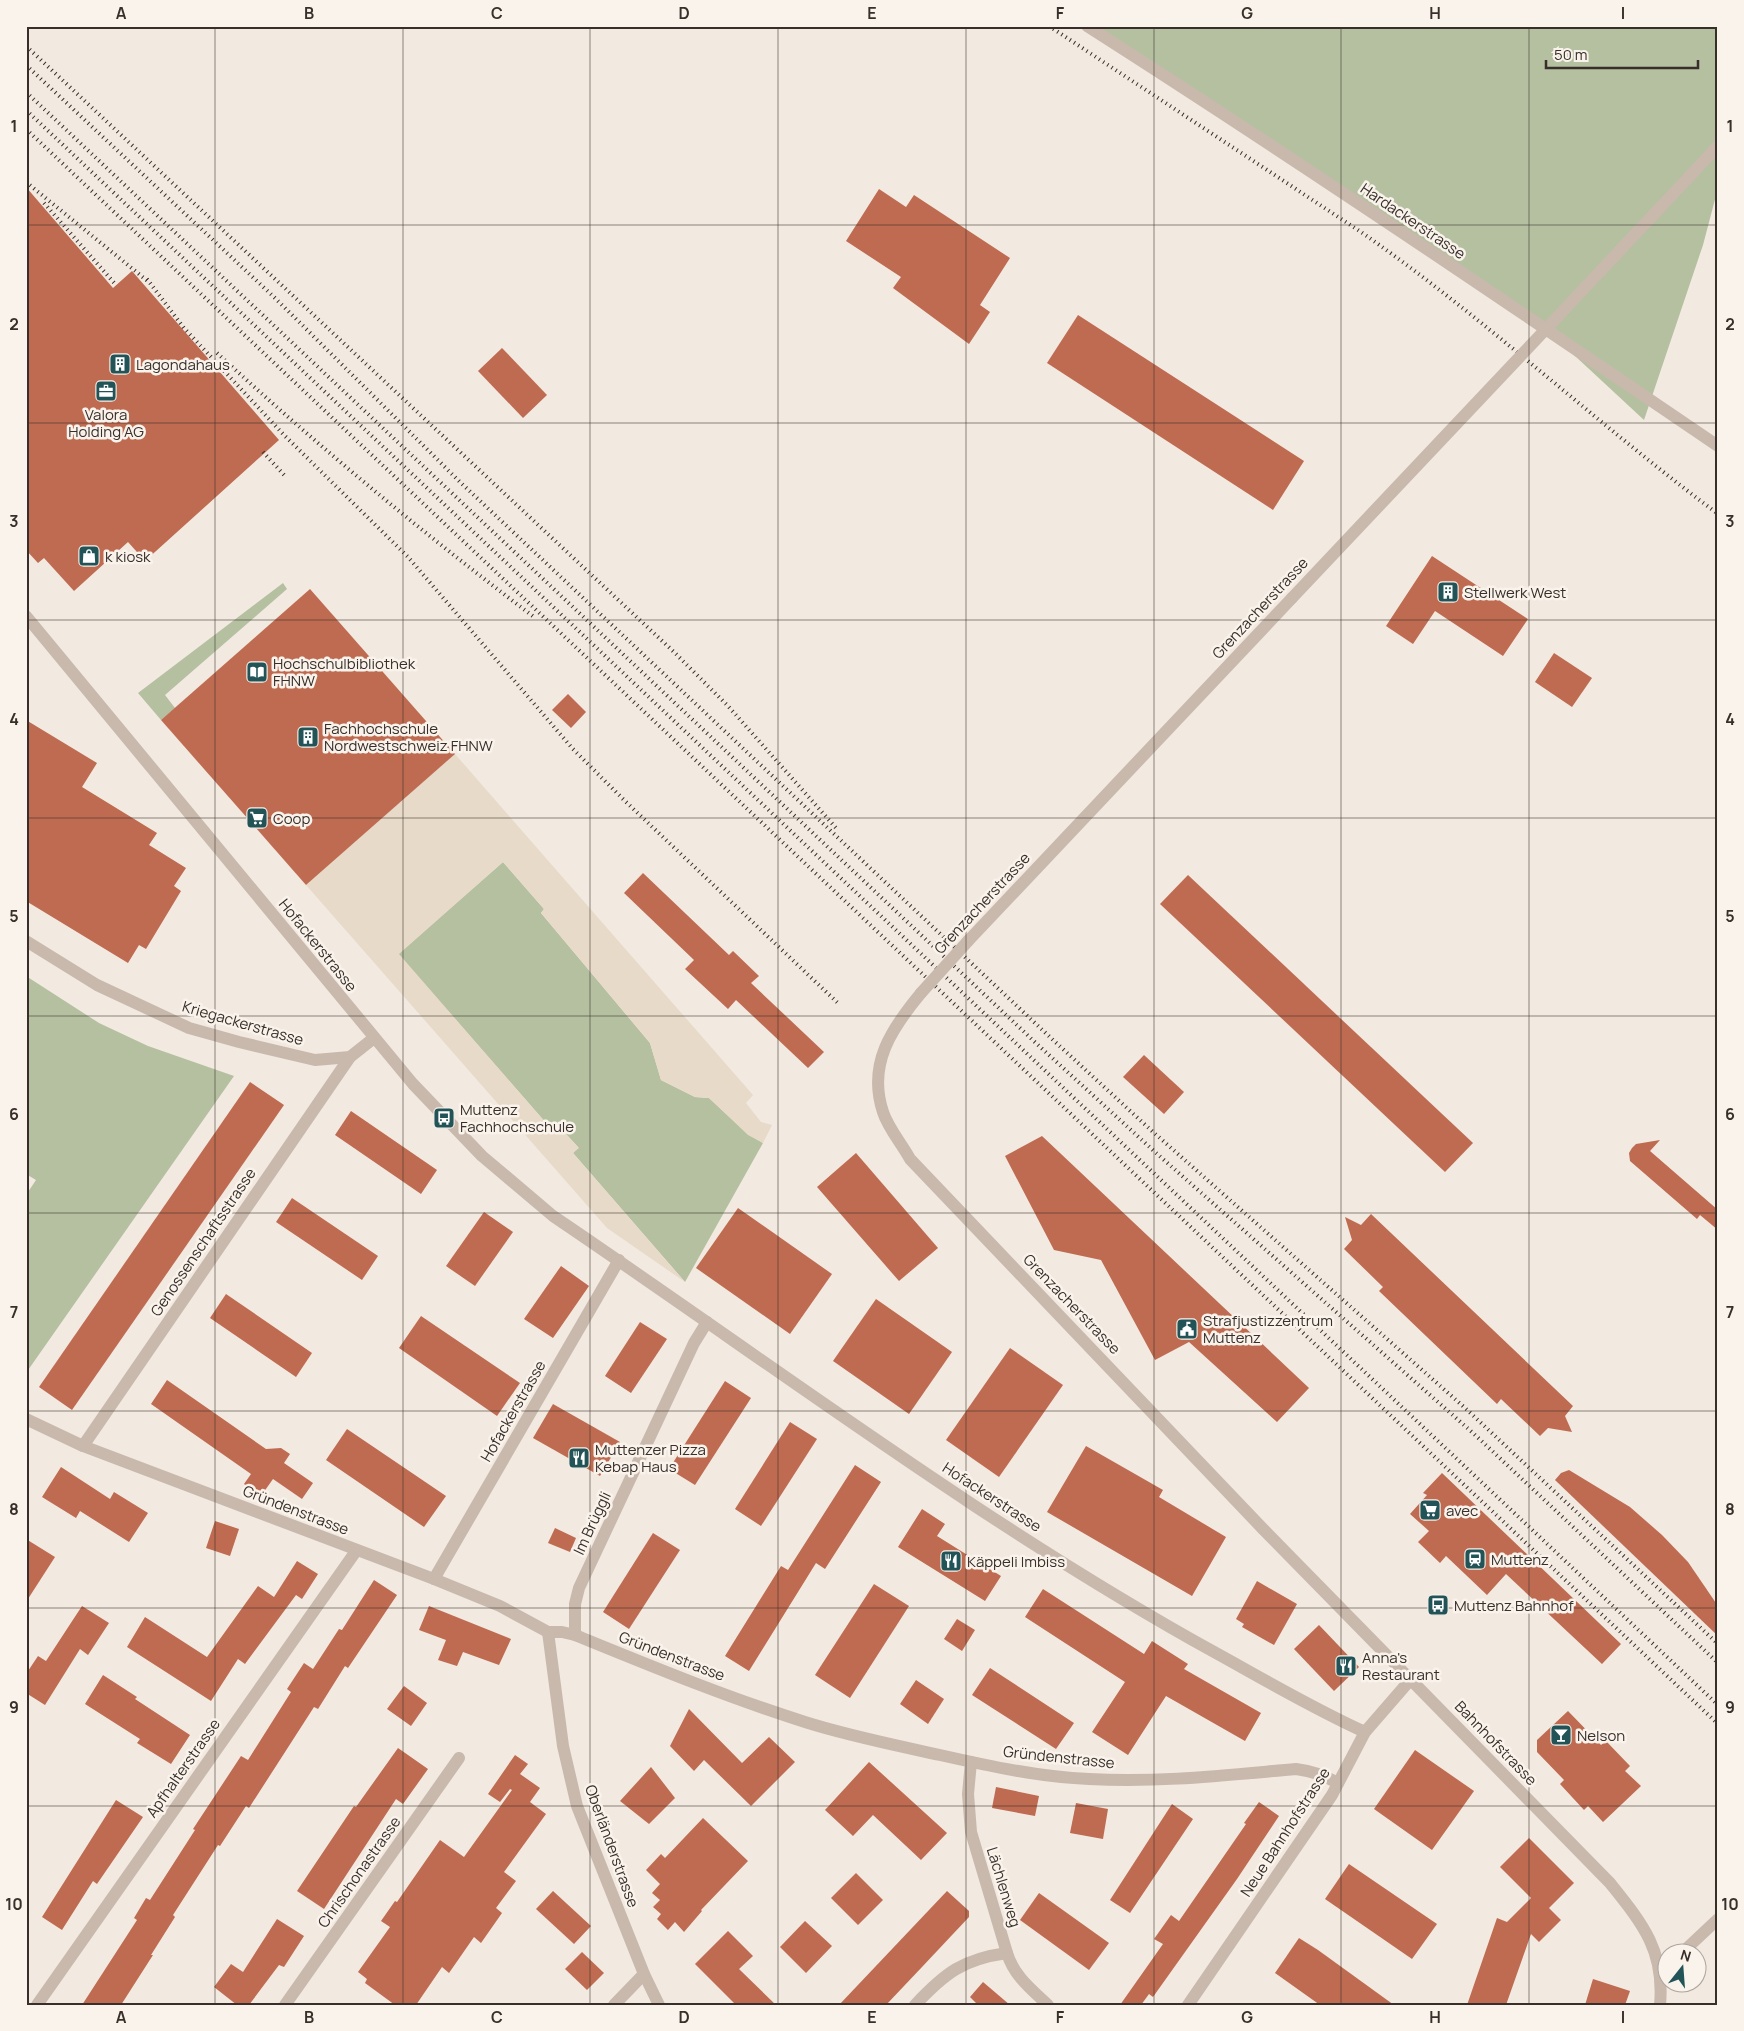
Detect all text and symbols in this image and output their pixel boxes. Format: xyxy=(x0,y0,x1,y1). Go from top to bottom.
text: A xyxy=(116,2,127,24)
text: B xyxy=(304,2,314,24)
text: C xyxy=(491,2,503,24)
text: D xyxy=(678,2,690,24)
text: E xyxy=(867,2,877,24)
text: F xyxy=(1056,2,1065,24)
text: G xyxy=(1241,2,1253,24)
text: H xyxy=(1429,2,1441,24)
text: I xyxy=(1621,2,1625,24)
scale bar xyxy=(1546,38,1699,70)
text: 50 m xyxy=(1554,44,1588,65)
text: 1 xyxy=(10,115,18,137)
text: 1 xyxy=(1726,115,1734,137)
street label: Hardackerstrasse xyxy=(1356,178,1470,264)
text: 2 xyxy=(9,313,19,335)
text: 2 xyxy=(1725,313,1735,335)
building icon: Lagondahaus xyxy=(108,352,132,376)
place label: Lagondahaus xyxy=(136,354,230,375)
office icon: Valora Holding AG xyxy=(94,379,118,403)
place label: Valora Holding AG xyxy=(68,404,144,442)
text: 3 xyxy=(9,510,19,532)
text: 3 xyxy=(1725,510,1735,532)
shop icon: k kiosk xyxy=(77,544,101,568)
place label: k kiosk xyxy=(105,546,151,567)
street label: Grenzacherstrasse xyxy=(1207,552,1313,663)
building icon: Stellwerk West xyxy=(1436,580,1460,604)
place label: Stellwerk West xyxy=(1464,582,1566,603)
place label: Hochschulbibliothek FHNW xyxy=(273,653,416,691)
library icon: Hochschulbibliothek FHNW xyxy=(245,660,269,684)
text: 4 xyxy=(9,708,19,730)
text: 4 xyxy=(1725,708,1735,730)
place label: Fachhochschule Nordwestschweiz FHNW xyxy=(324,718,493,756)
building icon: Fachhochschule Nordwestschweiz FHNW xyxy=(296,725,320,749)
supermarket icon: Coop xyxy=(245,806,269,830)
place label: Coop xyxy=(273,808,310,829)
street label: Grenzacherstrasse xyxy=(929,847,1035,958)
street label: Hofackerstrasse xyxy=(274,894,362,996)
text: 5 xyxy=(9,905,19,927)
text: 5 xyxy=(1725,905,1735,927)
street label: Kriegackerstrasse xyxy=(180,996,306,1050)
place label: Muttenz Fachhochschule xyxy=(460,1099,574,1137)
text: 6 xyxy=(9,1103,19,1125)
text: 6 xyxy=(1725,1103,1735,1125)
bus stop icon: Muttenz Fachhochschule xyxy=(432,1106,456,1130)
street label: Genossenschaftsstrasse xyxy=(146,1164,261,1320)
street label: Grenzacherstrasse xyxy=(1019,1249,1126,1359)
text: 7 xyxy=(10,1301,18,1323)
text: 7 xyxy=(1726,1301,1734,1323)
place label: Strafjustizzentrum Muttenz xyxy=(1203,1310,1333,1348)
public building icon: Strafjustizzentrum Muttenz xyxy=(1175,1317,1199,1341)
street label: Hofackerstrasse xyxy=(475,1356,551,1466)
place label: Muttenzer Pizza Kebap Haus xyxy=(595,1439,706,1477)
restaurant icon: Muttenzer Pizza Kebap Haus xyxy=(567,1446,591,1470)
street label: Hofackerstrasse xyxy=(939,1457,1046,1537)
street label: Gründenstrasse xyxy=(240,1480,352,1540)
street label: Im Brüggli xyxy=(568,1488,616,1558)
text: 8 xyxy=(9,1498,19,1520)
supermarket icon: avec xyxy=(1418,1498,1442,1522)
text: 8 xyxy=(1725,1498,1735,1520)
place label: avec xyxy=(1446,1500,1478,1521)
station icon: Muttenz xyxy=(1463,1547,1487,1571)
restaurant icon: Käppeli Imbiss xyxy=(939,1549,963,1573)
place label: Muttenz xyxy=(1491,1549,1549,1570)
place label: Käppeli Imbiss xyxy=(967,1551,1065,1572)
bus stop icon: Muttenz Bahnhof xyxy=(1426,1593,1450,1617)
place label: Muttenz Bahnhof xyxy=(1454,1595,1574,1616)
street label: Gründenstrasse xyxy=(616,1626,728,1686)
place label: Anna's Restaurant xyxy=(1362,1647,1440,1685)
restaurant icon: Anna's Restaurant xyxy=(1334,1654,1358,1678)
text: 9 xyxy=(9,1696,19,1718)
street label: Bahnhofstrasse xyxy=(1450,1696,1542,1790)
text: 9 xyxy=(1725,1696,1735,1718)
street label: Apfhalterstrasse xyxy=(141,1714,225,1822)
bar icon: Nelson xyxy=(1549,1723,1573,1747)
place label: Nelson xyxy=(1577,1725,1625,1746)
street label: Gründenstrasse xyxy=(1002,1741,1116,1773)
street label: Neue Bahnhofstrasse xyxy=(1235,1763,1335,1901)
street label: Oberländerstrasse xyxy=(580,1782,644,1911)
street label: Chrischonastrasse xyxy=(313,1812,405,1932)
street label: Lächlenweg xyxy=(982,1844,1026,1930)
text: 10 xyxy=(5,1893,23,1915)
text: 10 xyxy=(1721,1893,1739,1915)
north arrow xyxy=(1656,1944,1706,1994)
text: N xyxy=(1678,1945,1694,1966)
text: A xyxy=(116,2006,127,2028)
text: B xyxy=(304,2006,314,2028)
text: C xyxy=(491,2006,503,2028)
text: D xyxy=(678,2006,690,2028)
text: E xyxy=(867,2006,877,2028)
text: F xyxy=(1056,2006,1065,2028)
text: G xyxy=(1241,2006,1253,2028)
text: H xyxy=(1429,2006,1441,2028)
text: I xyxy=(1621,2006,1625,2028)

